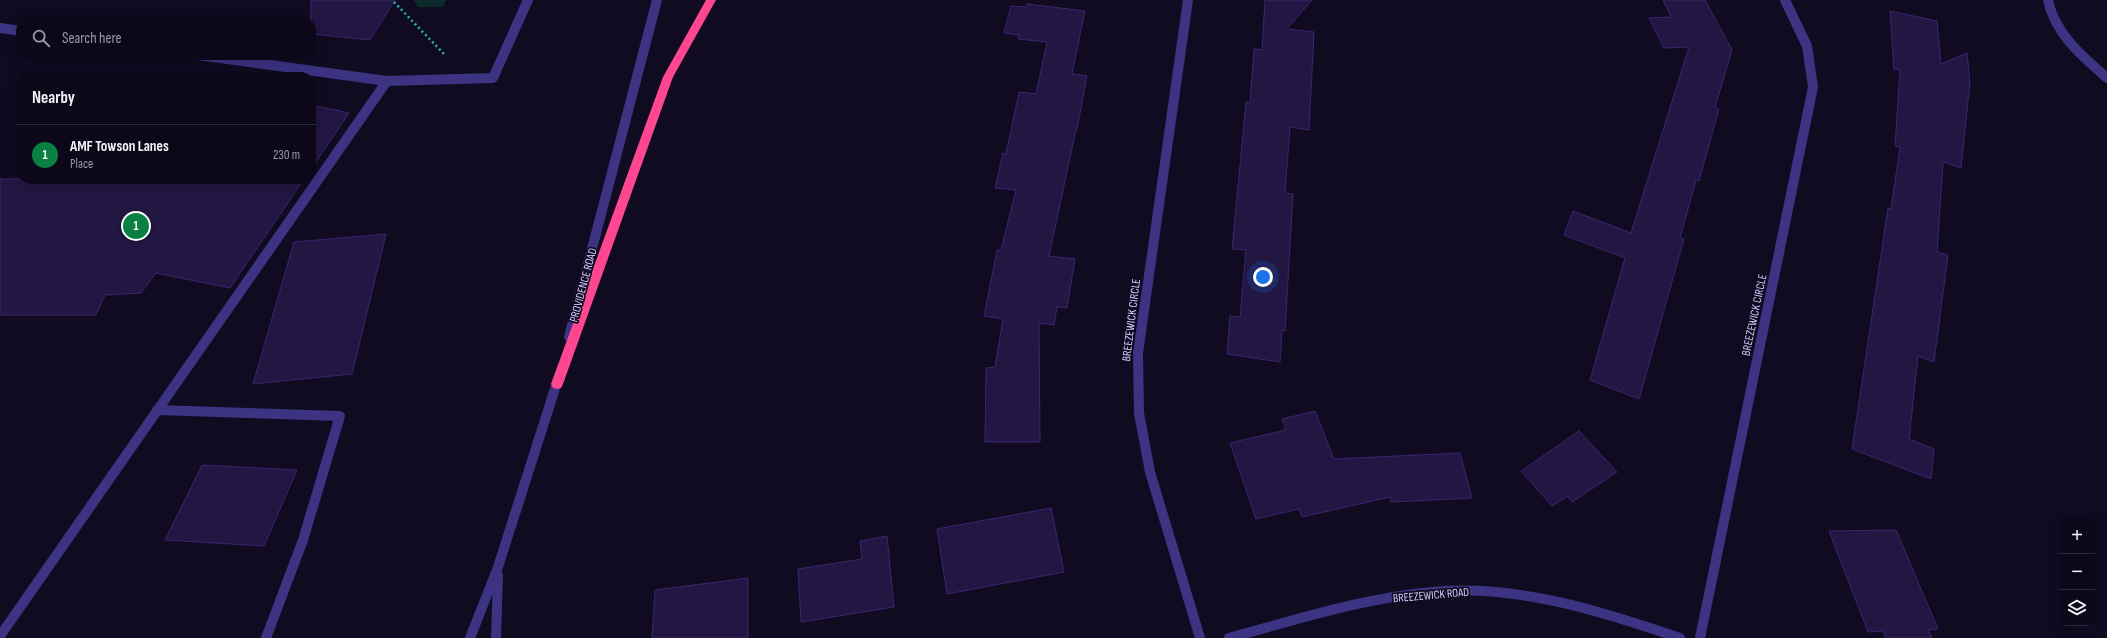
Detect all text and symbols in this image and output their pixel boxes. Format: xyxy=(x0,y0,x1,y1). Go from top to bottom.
search box xyxy=(16,16,316,60)
icon: search xyxy=(30,27,52,49)
text: Search here xyxy=(62,29,122,48)
text: Nearby xyxy=(32,88,75,108)
text: AMF Towson Lanes xyxy=(70,137,169,156)
text: 1 xyxy=(42,147,48,163)
text: 230 m xyxy=(273,147,300,163)
text: Place xyxy=(70,156,93,172)
pin: 1 xyxy=(123,211,149,241)
street label: PROVIDENCE ROAD xyxy=(566,246,601,324)
your location xyxy=(1253,267,1273,287)
street label: BREEZEWICK CIRCLE xyxy=(1739,273,1770,357)
street label: BREEZEWICK CIRCLE xyxy=(1119,278,1144,362)
map controls xyxy=(2059,518,2095,626)
button: + xyxy=(2059,518,2095,554)
button: − xyxy=(2059,554,2095,590)
street label: BREEZEWICK ROAD xyxy=(1392,585,1470,606)
button: layers xyxy=(2059,590,2095,626)

